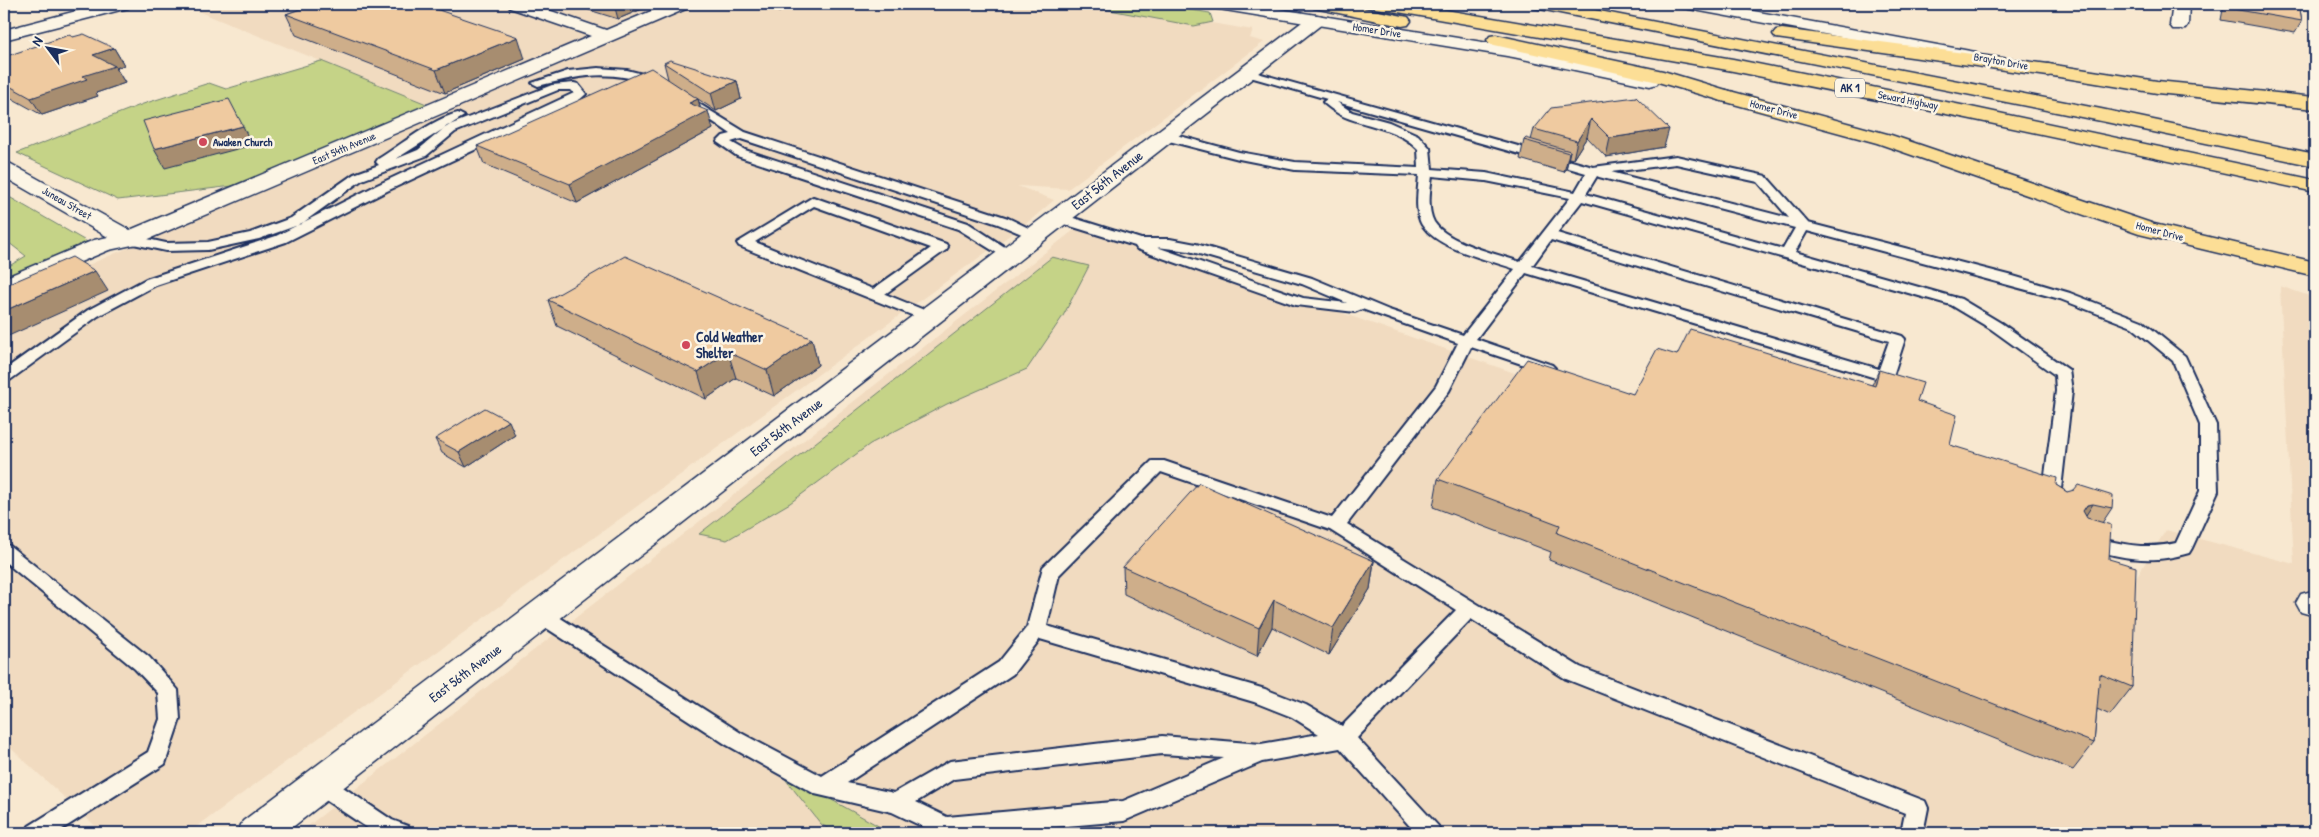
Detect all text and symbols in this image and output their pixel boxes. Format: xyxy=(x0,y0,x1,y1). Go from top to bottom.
street label: Homer Drive xyxy=(1352,19,1403,41)
north arrow xyxy=(22,22,72,72)
text: N xyxy=(27,32,47,49)
street label: Brayton Drive xyxy=(1973,49,2030,73)
road number: AK 1 xyxy=(1835,78,1865,98)
street label: Seward Highway xyxy=(1877,87,1940,113)
street label: Homer Drive xyxy=(1749,96,1800,122)
street label: East 54th Avenue xyxy=(310,128,378,168)
place label: Awaken Church xyxy=(213,135,273,149)
marker: Awaken Church xyxy=(197,136,209,148)
street label: East 56th Avenue xyxy=(1067,145,1147,214)
street label: Juneau Street xyxy=(40,183,94,223)
street label: Homer Drive xyxy=(2135,218,2186,244)
place label: Cold Weather Shelter xyxy=(696,327,764,362)
marker: Cold Weather Shelter xyxy=(680,339,692,351)
street label: East 56th Avenue xyxy=(746,393,826,460)
street label: East 56th Avenue xyxy=(425,639,505,706)

